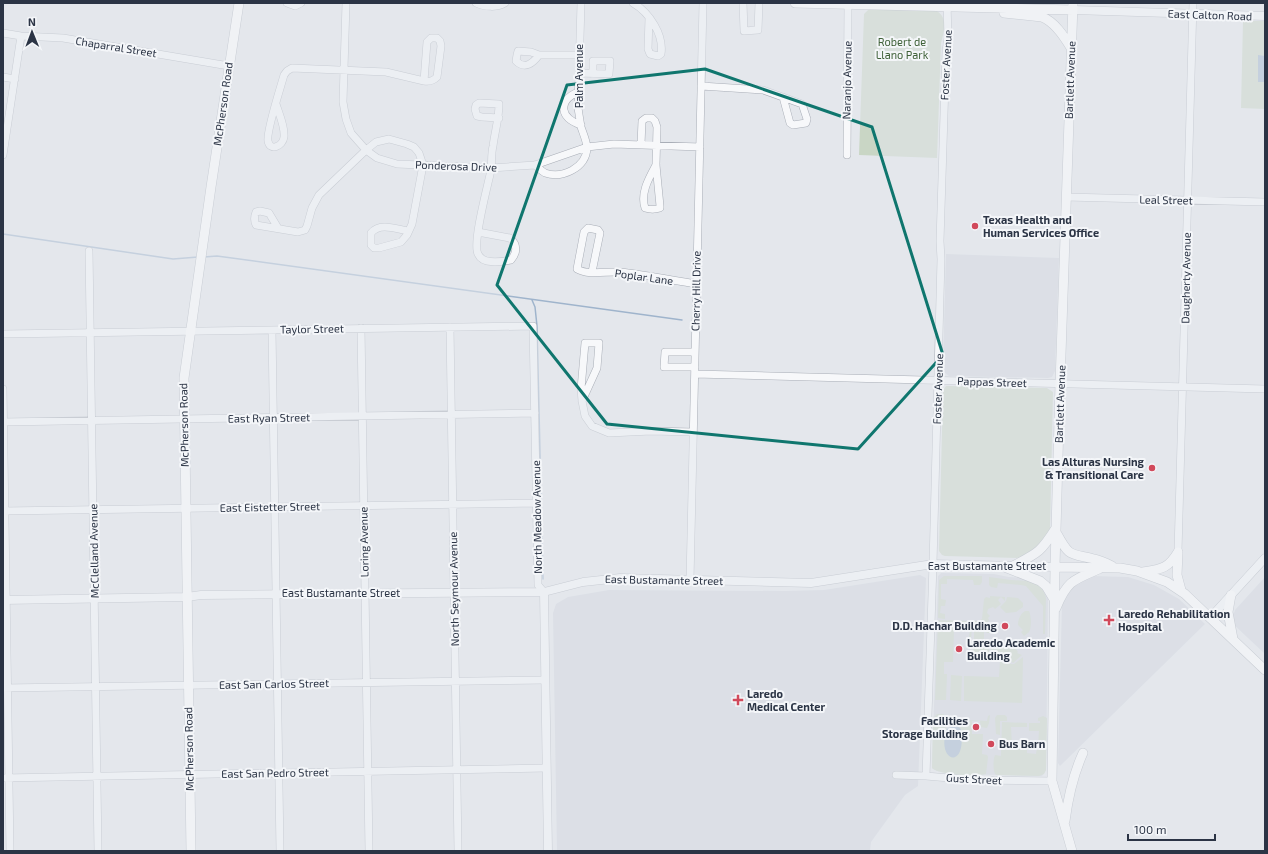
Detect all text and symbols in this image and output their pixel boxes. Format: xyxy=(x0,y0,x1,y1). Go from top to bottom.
street label: East Calton Road xyxy=(1168,7,1252,22)
north arrow xyxy=(12,12,52,52)
text: N xyxy=(28,15,36,28)
street label: Foster Avenue xyxy=(937,29,954,101)
street label: Chaparral Street xyxy=(75,34,158,59)
park label: Robert de Llano Park xyxy=(876,35,929,61)
street label: Naranjo Avenue xyxy=(839,40,855,119)
street label: Bartlett Avenue xyxy=(1062,41,1077,119)
street label: Palm Avenue xyxy=(572,44,585,108)
street label: McPherson Road xyxy=(210,61,235,147)
street label: Ponderosa Drive xyxy=(415,158,497,173)
street label: Leal Street xyxy=(1139,193,1193,206)
place label: Texas Health and Human Services Office xyxy=(983,213,1099,239)
marker: Texas Health and Human Services Office xyxy=(970,221,980,231)
street label: Daugherty Avenue xyxy=(1178,232,1193,324)
street label: Cherry Hill Drive xyxy=(688,251,703,331)
street label: Poplar Lane xyxy=(614,266,674,287)
street label: Taylor Street xyxy=(280,321,344,336)
street label: Foster Avenue xyxy=(930,353,945,425)
street label: Bartlett Avenue xyxy=(1052,365,1067,443)
street label: Pappas Street xyxy=(957,374,1027,389)
street label: McPherson Road xyxy=(176,383,191,467)
street label: East Ryan Street xyxy=(228,410,310,425)
place label: Las Alturas Nursing & Transitional Care xyxy=(1042,455,1145,481)
street label: North Meadow Avenue xyxy=(529,460,544,574)
marker: Las Alturas Nursing & Transitional Care xyxy=(1147,463,1157,473)
street label: East Eistetter Street xyxy=(220,499,320,514)
street label: McClelland Avenue xyxy=(86,503,101,599)
street label: Loring Avenue xyxy=(356,507,371,577)
street label: North Seymour Avenue xyxy=(446,531,461,646)
street label: East Bustamante Street xyxy=(928,559,1046,572)
street label: East Bustamante Street xyxy=(605,572,723,587)
street label: East Bustamante Street xyxy=(282,586,400,599)
place label: Laredo Rehabilitation Hospital xyxy=(1118,607,1230,633)
marker: Laredo Rehabilitation Hospital xyxy=(1103,614,1115,626)
place label: D.D. Hachar Building xyxy=(892,619,998,632)
marker: D.D. Hachar Building xyxy=(1000,621,1010,631)
place label: Laredo Academic Building xyxy=(967,636,1056,662)
marker: Laredo Academic Building xyxy=(954,644,964,654)
street label: East San Carlos Street xyxy=(219,676,329,691)
place label: Laredo Medical Center xyxy=(747,687,825,713)
marker: Laredo Medical Center xyxy=(732,694,744,706)
street label: McPherson Road xyxy=(181,707,196,791)
place label: Facilities Storage Building xyxy=(882,714,969,740)
marker: Facilities Storage Building xyxy=(971,722,981,732)
place label: Bus Barn xyxy=(999,737,1045,750)
marker: Bus Barn xyxy=(986,739,996,749)
street label: East San Pedro Street xyxy=(221,765,329,780)
street label: Gust Street xyxy=(946,771,1002,786)
scale bar xyxy=(1128,816,1215,842)
text: 100 m xyxy=(1134,822,1166,836)

